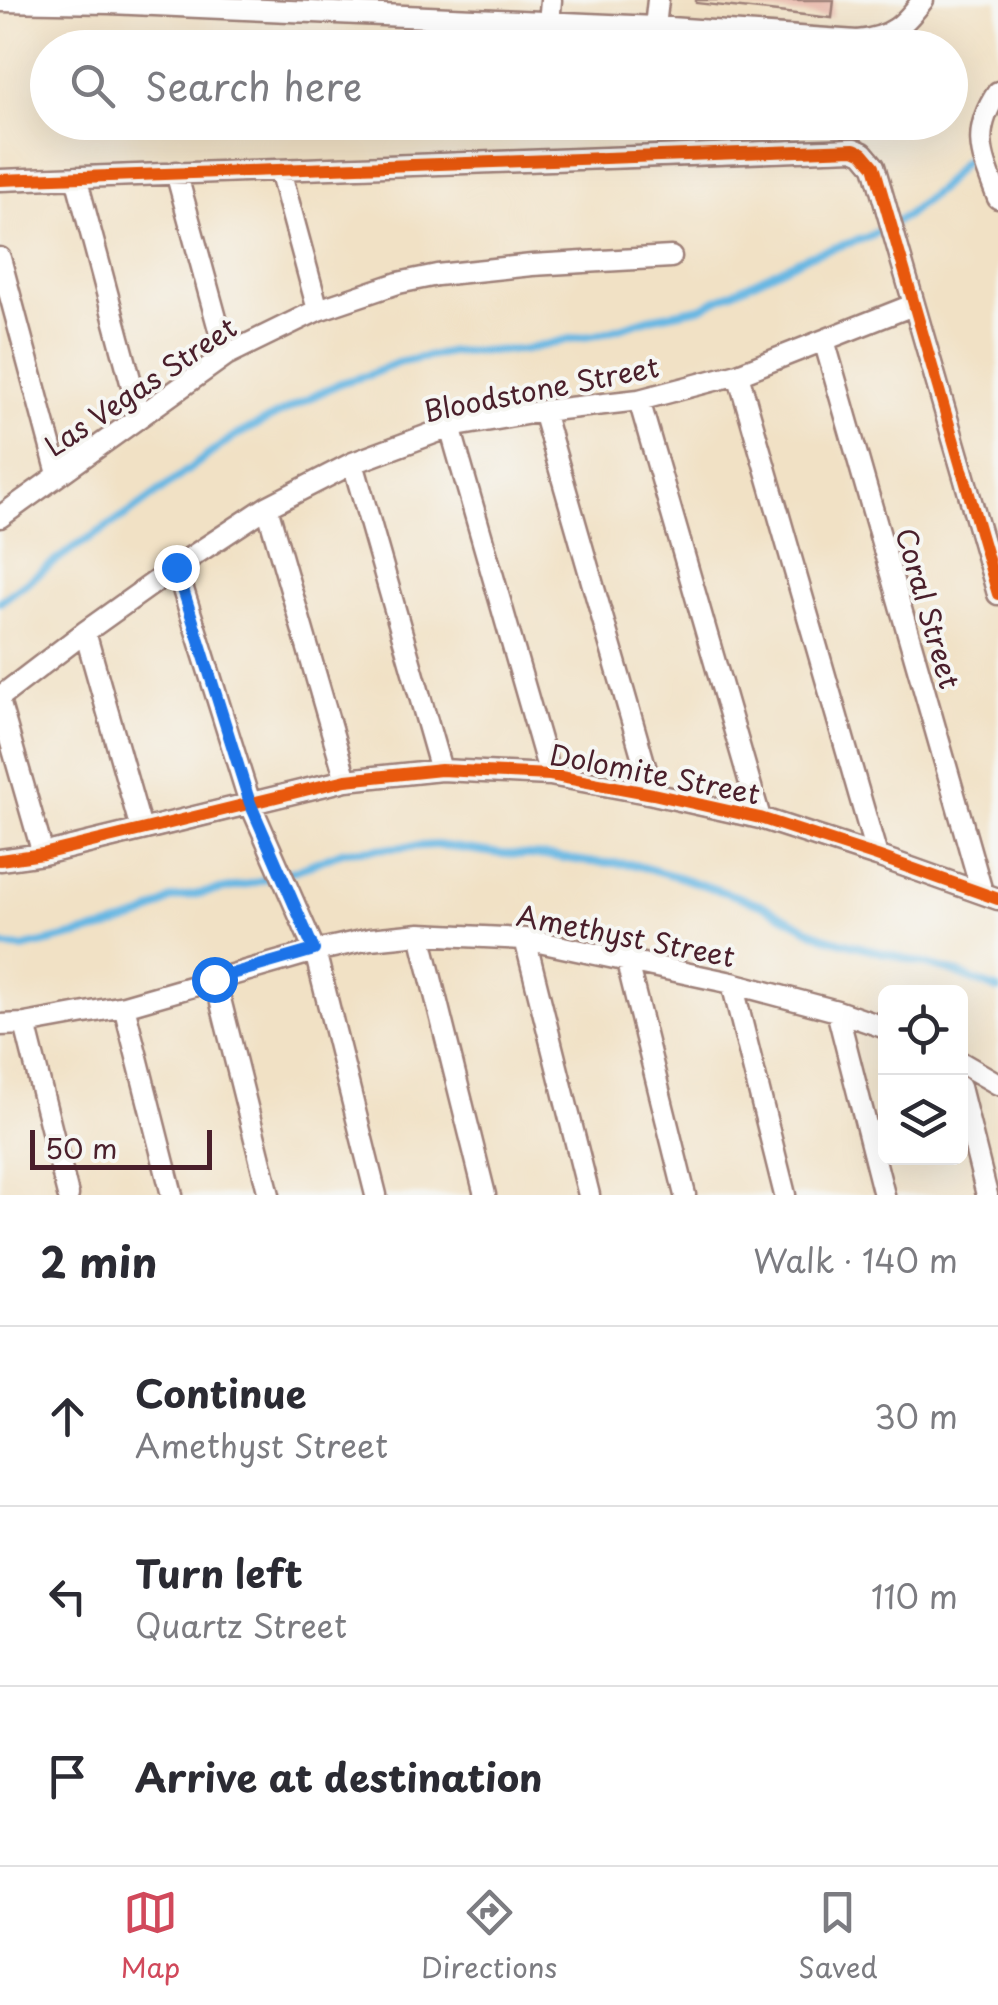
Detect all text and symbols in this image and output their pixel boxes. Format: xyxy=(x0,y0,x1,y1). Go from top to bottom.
search box xyxy=(30,30,968,140)
text: Search here xyxy=(145,57,362,114)
icon: search xyxy=(65,58,120,113)
street label: Las Vegas Street xyxy=(35,306,245,466)
street label: Bloodstone Street xyxy=(420,344,662,432)
street label: Coral Street xyxy=(886,522,972,694)
route end xyxy=(154,545,200,591)
street label: Dolomite Street xyxy=(546,732,764,814)
street label: Amethyst Street xyxy=(513,893,739,977)
route start xyxy=(192,957,238,1003)
map controls xyxy=(878,985,968,1165)
button: locate xyxy=(878,985,968,1075)
button: layers xyxy=(878,1075,968,1165)
scale bar xyxy=(30,1125,212,1170)
text: 50 m xyxy=(45,1126,118,1169)
text: 2 min xyxy=(40,1229,157,1292)
text: Walk · 140 m xyxy=(753,1236,958,1284)
text: Continue xyxy=(135,1364,306,1421)
icon: ahead xyxy=(40,1389,95,1444)
text: 30 m xyxy=(874,1392,958,1440)
text: Amethyst Street xyxy=(135,1421,388,1469)
text: Turn left xyxy=(135,1544,303,1601)
icon: left xyxy=(40,1569,95,1624)
text: 110 m xyxy=(871,1572,958,1620)
text: Quartz Street xyxy=(135,1601,347,1649)
text: Arrive at destination xyxy=(135,1748,543,1805)
icon: arrive xyxy=(40,1749,95,1804)
tab: Map xyxy=(120,1885,180,1988)
tab: Directions xyxy=(421,1885,557,1988)
tab: Saved xyxy=(798,1885,878,1988)

